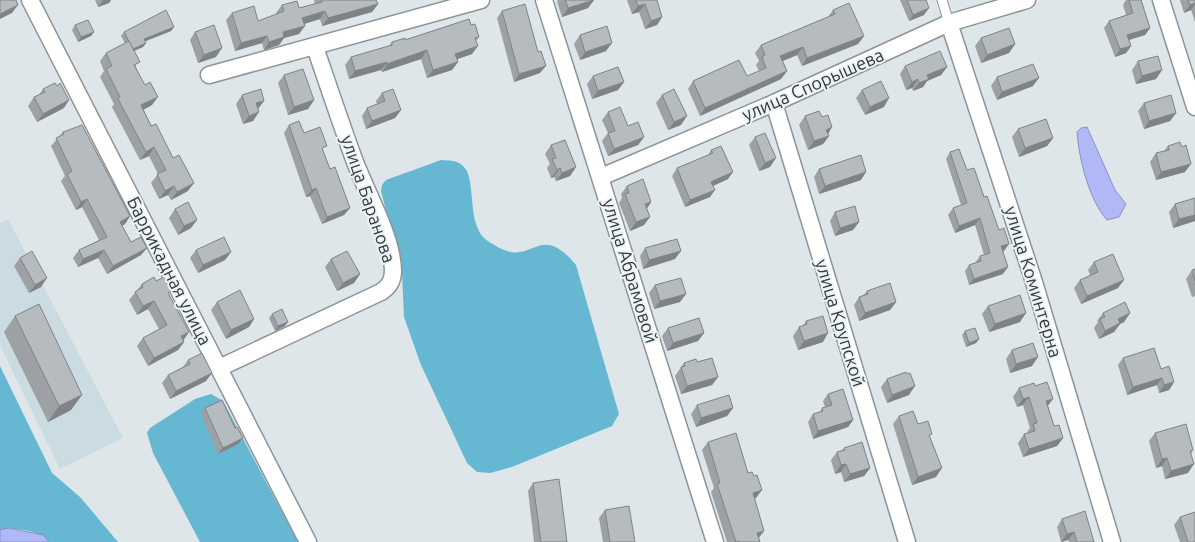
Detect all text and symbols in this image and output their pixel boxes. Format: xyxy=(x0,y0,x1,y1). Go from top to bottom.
street label: улица Спорышева xyxy=(739,44,887,124)
street label: улица Баранова xyxy=(338,132,400,265)
street label: Баррикадная улица xyxy=(124,193,216,348)
street label: улица Абрамовой xyxy=(599,196,662,345)
street label: улица Коминтерна xyxy=(1001,204,1066,360)
street label: улица Крупской xyxy=(812,256,870,389)

